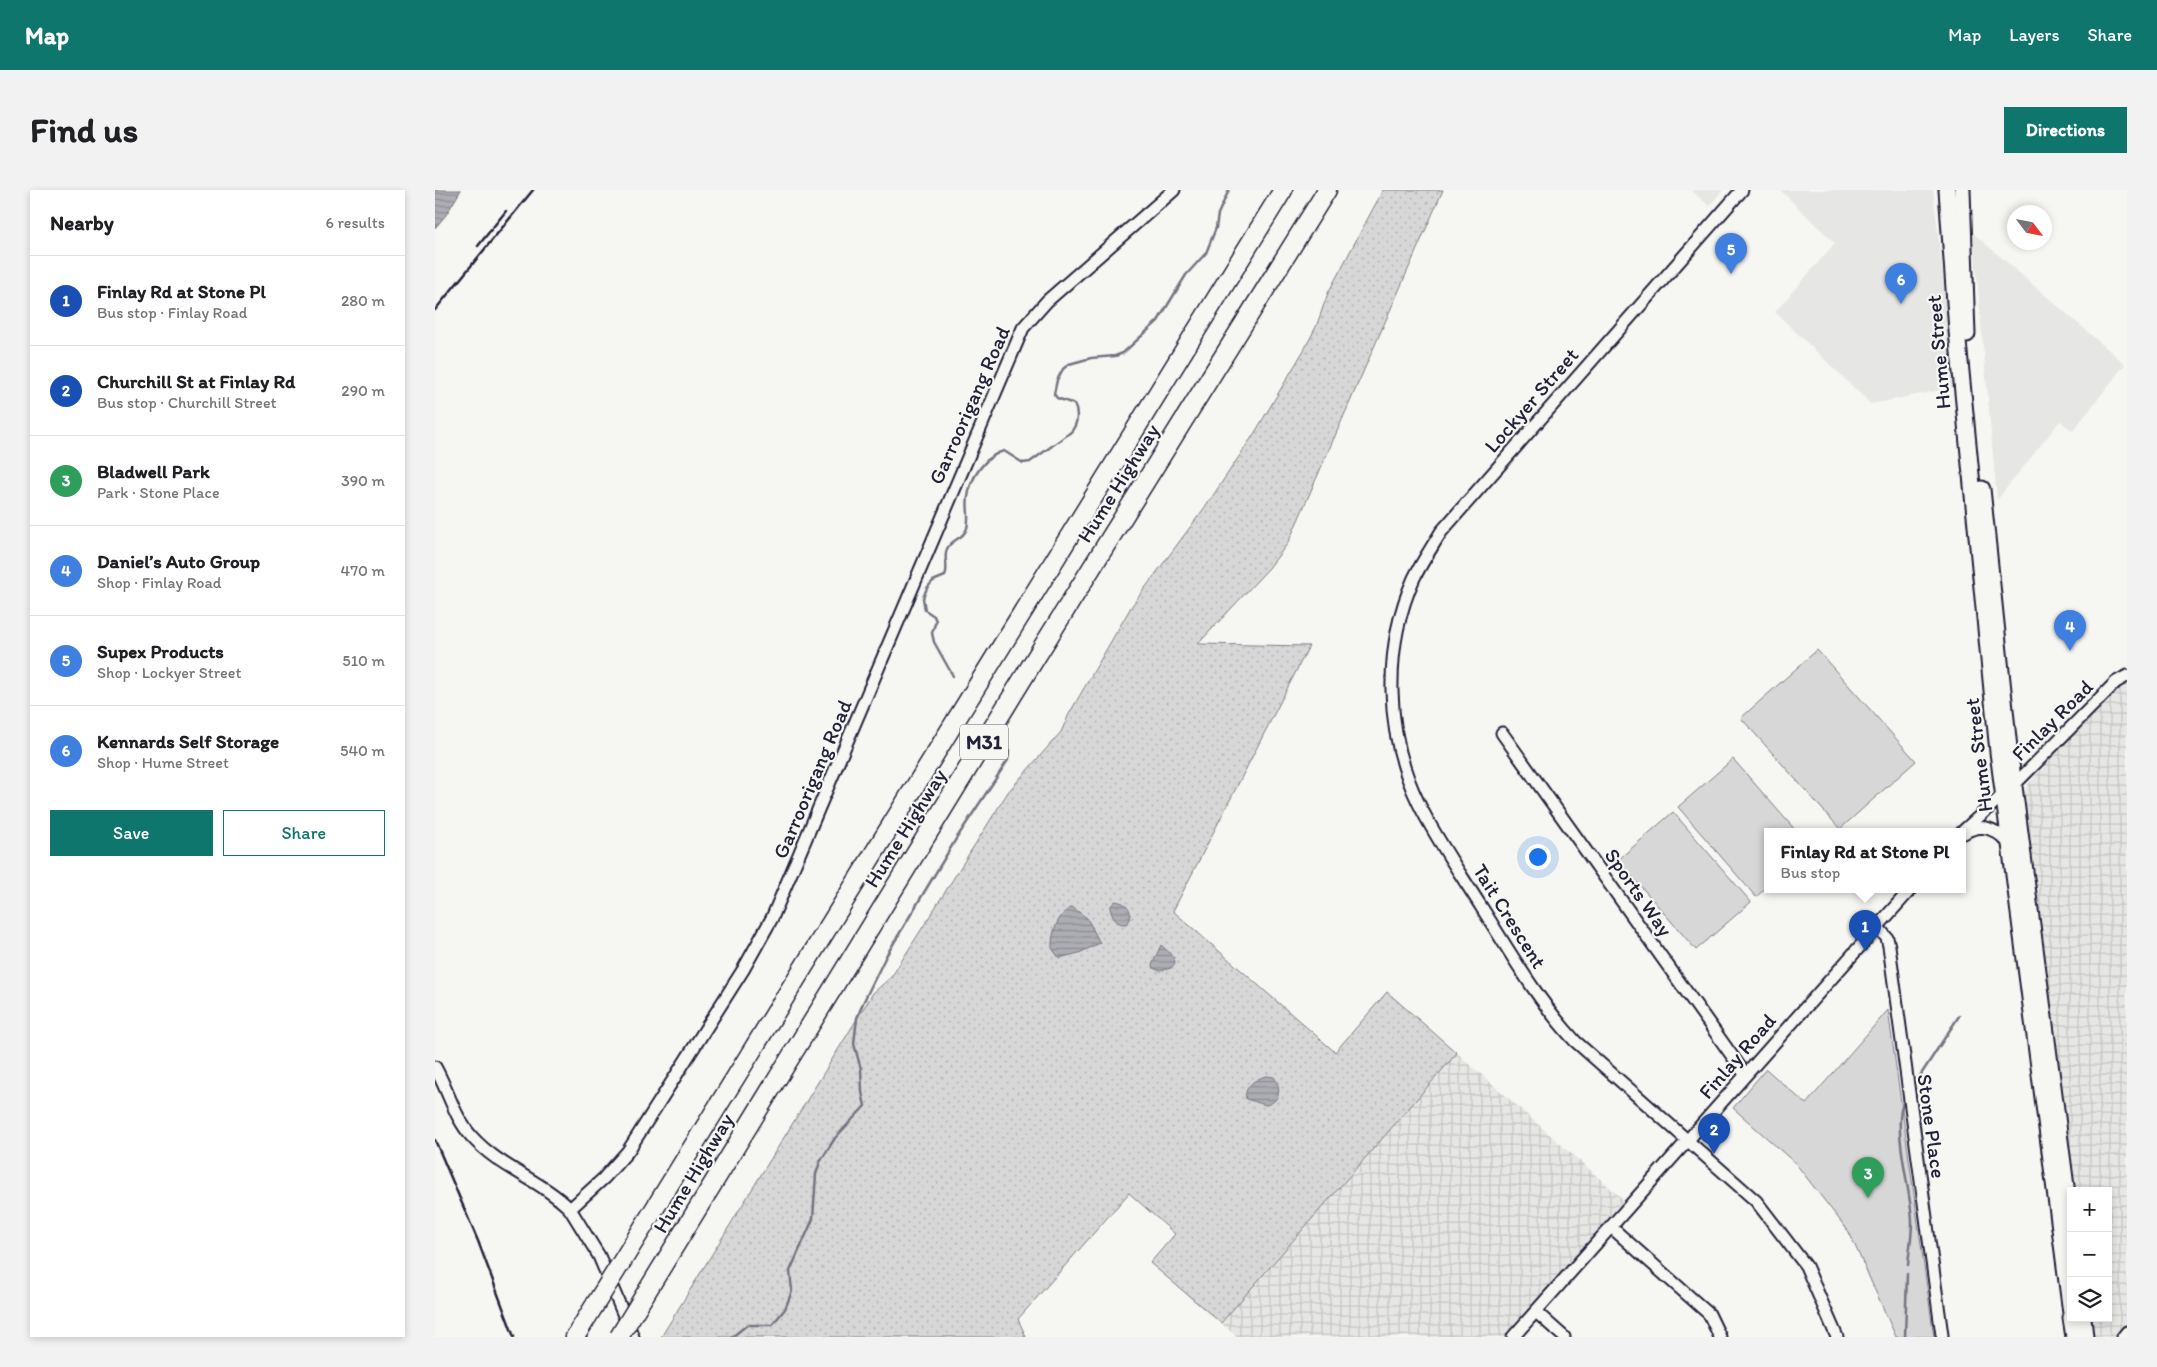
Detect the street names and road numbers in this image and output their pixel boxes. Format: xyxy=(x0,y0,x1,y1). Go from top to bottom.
street label: Hume Street xyxy=(1921,294,1955,410)
street label: Garroorigang Road xyxy=(923,322,1015,488)
street label: Lockyer Street xyxy=(1479,342,1583,458)
street label: Hume Highway xyxy=(1072,419,1165,547)
street label: Finlay Road xyxy=(2006,674,2098,766)
street label: Garroorigang Road xyxy=(767,695,857,862)
street label: Hume Street xyxy=(1959,697,1997,813)
road number: M31 xyxy=(960,724,1008,760)
street label: Hume Highway xyxy=(859,764,952,892)
street label: Sports Way xyxy=(1600,843,1678,941)
street label: Tait Crescent xyxy=(1468,859,1552,973)
street label: Finlay Road xyxy=(1693,1008,1781,1104)
street label: Stone Place xyxy=(1912,1072,1952,1180)
street label: Hume Highway xyxy=(647,1108,739,1237)

